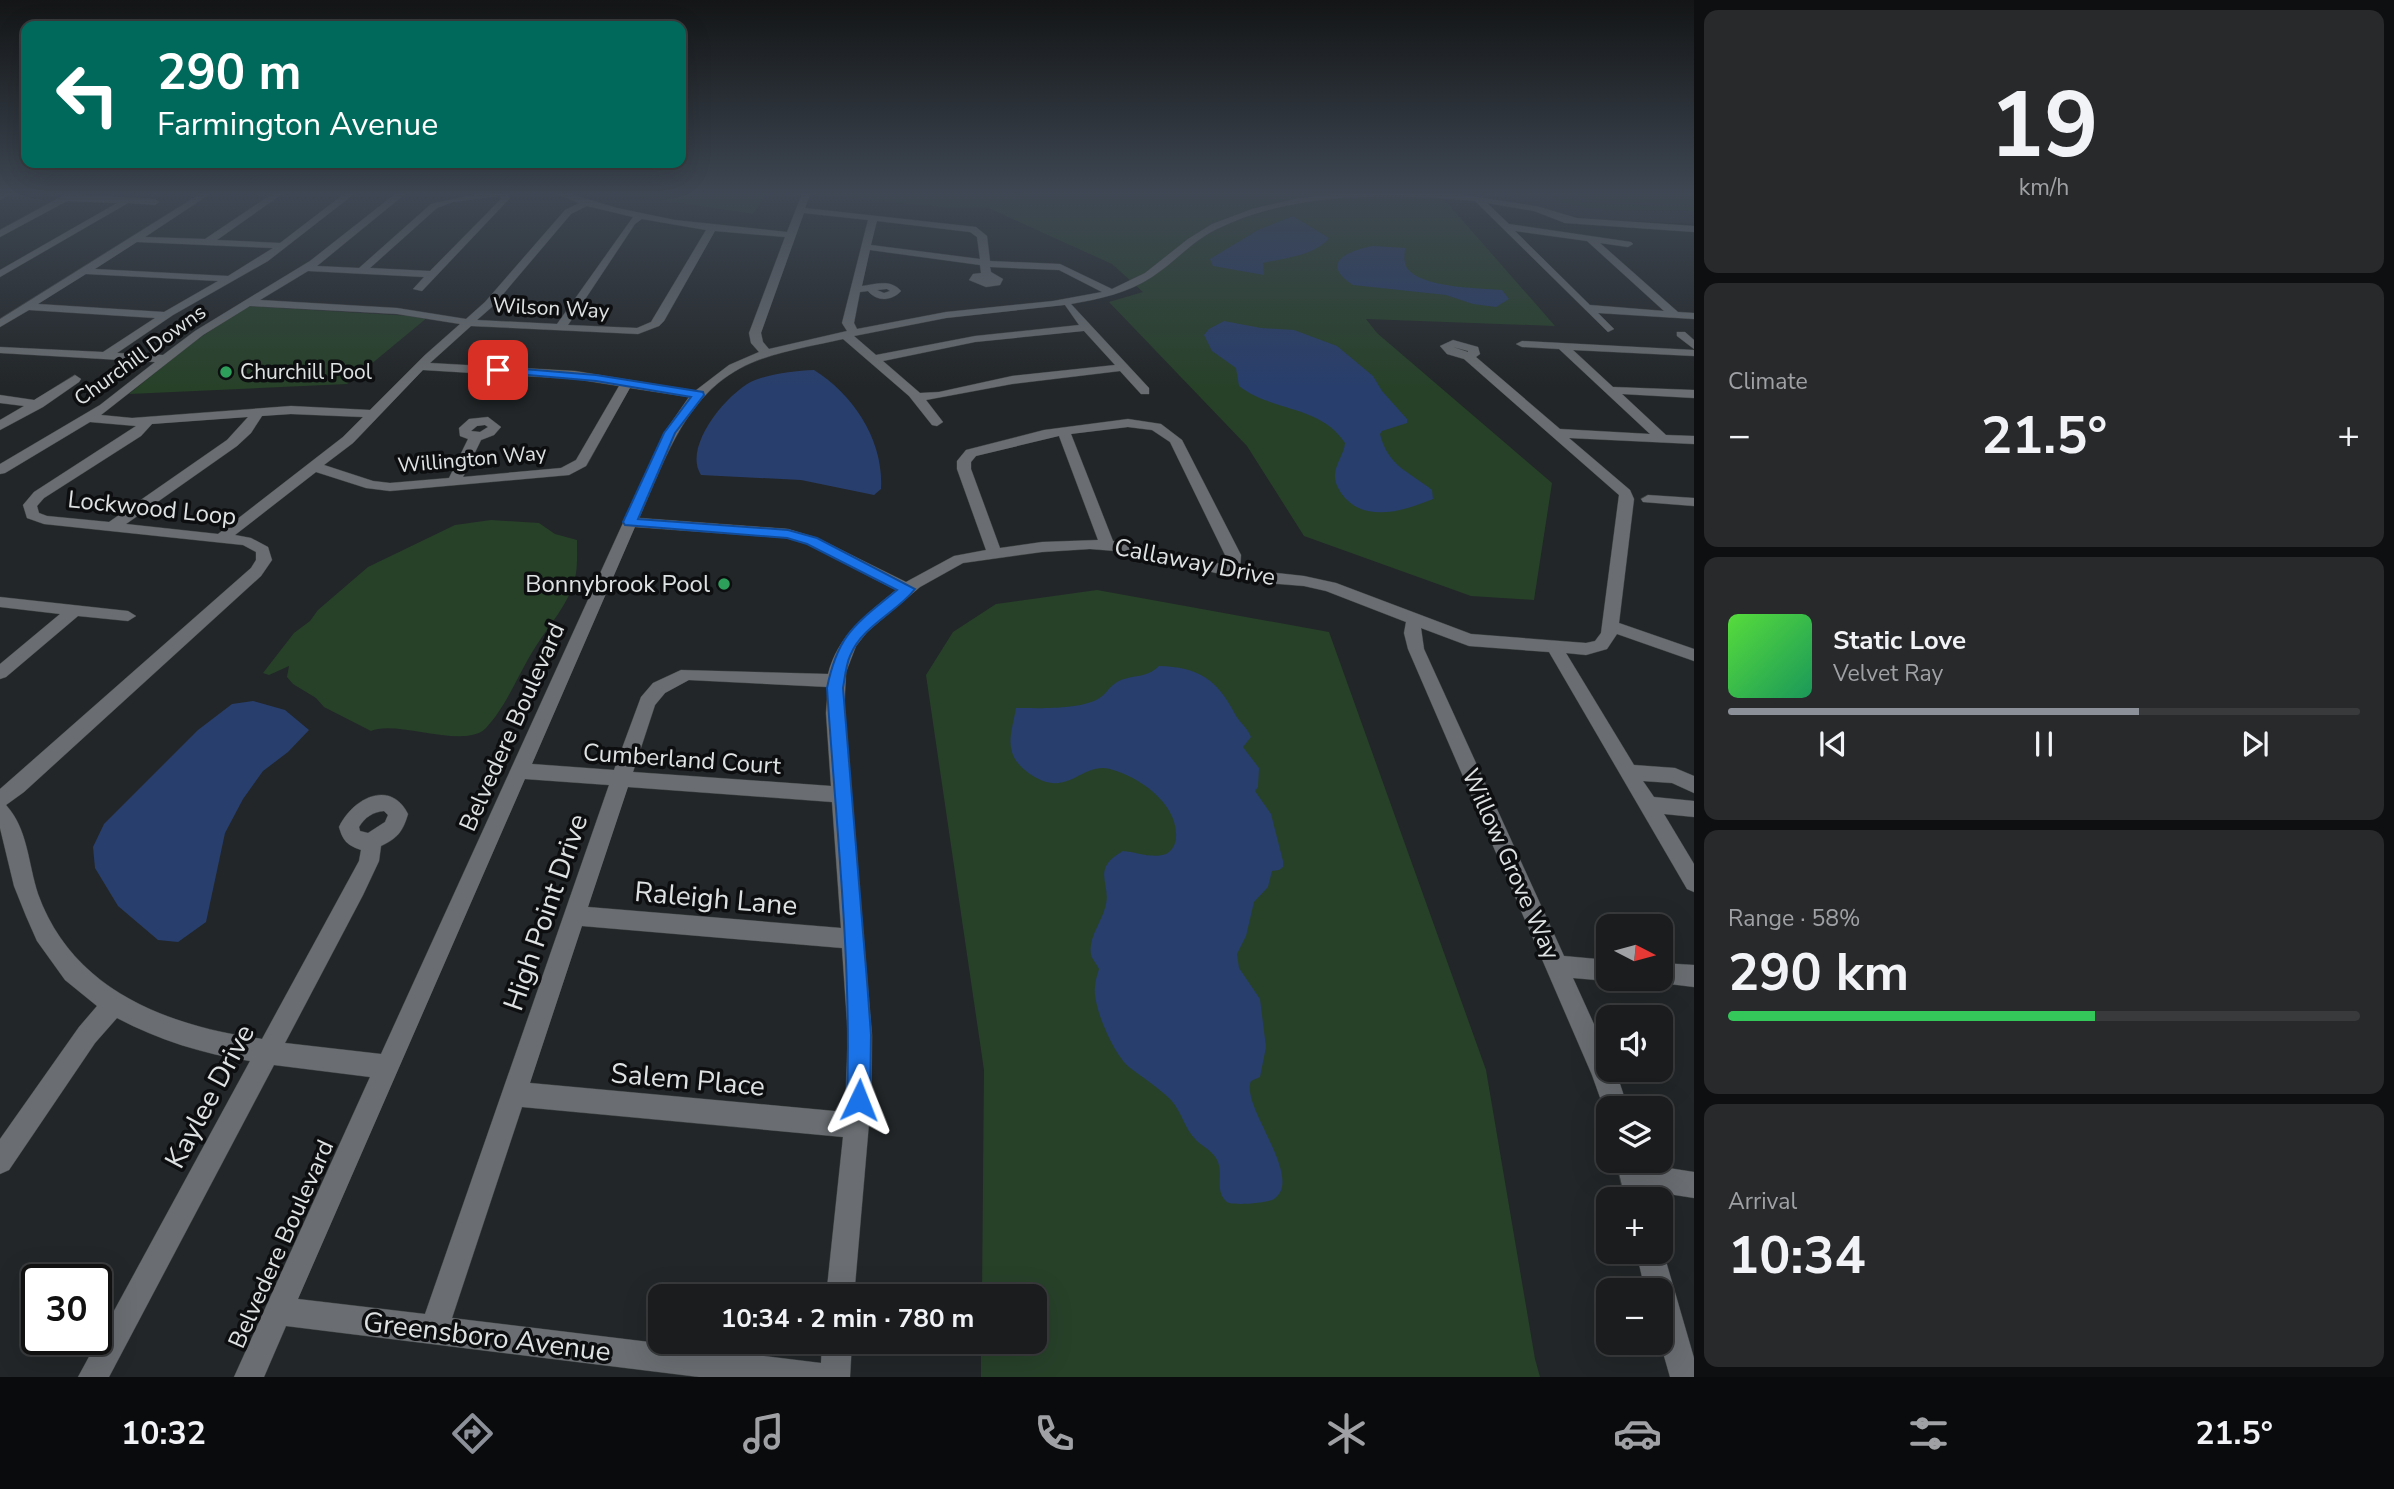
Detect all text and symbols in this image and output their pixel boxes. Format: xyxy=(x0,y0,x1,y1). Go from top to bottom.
text: 290 m xyxy=(157,39,301,106)
icon: left xyxy=(42,49,133,140)
text: 19 xyxy=(1989,64,2099,188)
text: Farmington Avenue xyxy=(157,103,438,146)
text: km/h xyxy=(2019,172,2069,203)
street label: Wilson Way xyxy=(492,291,610,325)
street label: Churchill Downs xyxy=(69,298,211,412)
pin xyxy=(468,340,528,400)
icon: arrive xyxy=(479,351,517,389)
place label: Churchill Pool xyxy=(240,358,373,386)
marker: Churchill Pool xyxy=(218,364,234,380)
text: Climate xyxy=(1728,366,1808,397)
text: 21.5° xyxy=(1981,400,2107,471)
text: − xyxy=(1728,410,1751,461)
text: + xyxy=(2337,410,2360,461)
street label: Willington Way xyxy=(396,439,548,479)
street label: Lockwood Loop xyxy=(66,483,238,533)
street label: Callaway Drive xyxy=(1112,531,1278,593)
place label: Bonnybrook Pool xyxy=(525,568,710,600)
marker: Bonnybrook Pool xyxy=(716,576,732,592)
street label: Belvedere Boulevard xyxy=(452,618,572,836)
text: Static Love xyxy=(1833,623,1966,658)
text: Velvet Ray xyxy=(1833,658,1943,689)
icon: previous xyxy=(1814,725,1852,763)
icon: pause xyxy=(2025,725,2063,763)
icon: next xyxy=(2236,725,2274,763)
street label: Cumberland Court xyxy=(582,736,783,782)
street label: Willow Grove Way xyxy=(1455,764,1568,965)
street label: High Point Drive xyxy=(494,809,597,1016)
street label: Raleigh Lane xyxy=(633,873,799,925)
text: Range · 58% xyxy=(1728,903,1860,934)
north arrow xyxy=(1596,914,1673,990)
map controls xyxy=(1596,914,1673,1355)
text: 290 km xyxy=(1728,937,1909,1008)
button: sound xyxy=(1596,1005,1673,1082)
street label: Kaylee Drive xyxy=(156,1018,264,1175)
street label: Salem Place xyxy=(609,1054,767,1106)
position arrow xyxy=(822,1063,896,1137)
button: layers xyxy=(1596,1096,1673,1173)
street label: Belvedere Boulevard xyxy=(221,1135,341,1353)
text: Arrival xyxy=(1728,1186,1797,1217)
button: + xyxy=(1596,1187,1673,1264)
text: 10:34 xyxy=(1728,1220,1866,1291)
speed limit sign: 30 xyxy=(21,1264,112,1355)
button: − xyxy=(1596,1278,1673,1355)
text: 10:34 · 2 min · 780 m xyxy=(721,1301,974,1336)
street label: Greensboro Avenue xyxy=(361,1303,613,1371)
icon: directions xyxy=(448,1409,497,1458)
icon: music xyxy=(739,1409,788,1458)
icon: phone xyxy=(1030,1409,1079,1458)
icon: climate xyxy=(1322,1409,1371,1458)
icon: car xyxy=(1613,1409,1662,1458)
icon: filters xyxy=(1904,1409,1953,1458)
text: 10:32 xyxy=(121,1412,206,1455)
text: 21.5° xyxy=(2195,1412,2273,1455)

